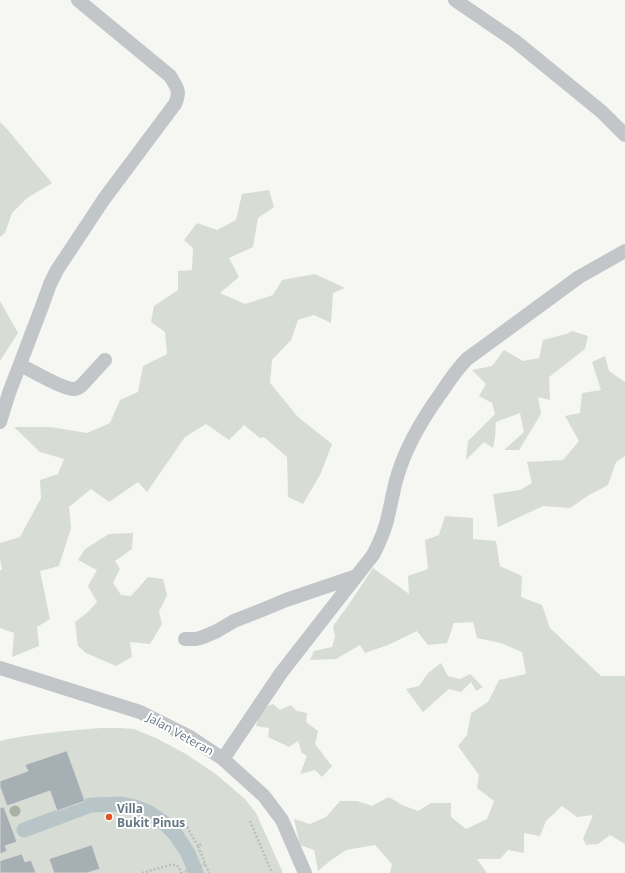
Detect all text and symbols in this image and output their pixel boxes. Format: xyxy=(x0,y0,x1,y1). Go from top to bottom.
street label: Jalan Veteran xyxy=(144,711,216,759)
place label: Villa Bukit Pinus xyxy=(117,803,185,831)
marker: Villa Bukit Pinus xyxy=(104,812,114,822)

